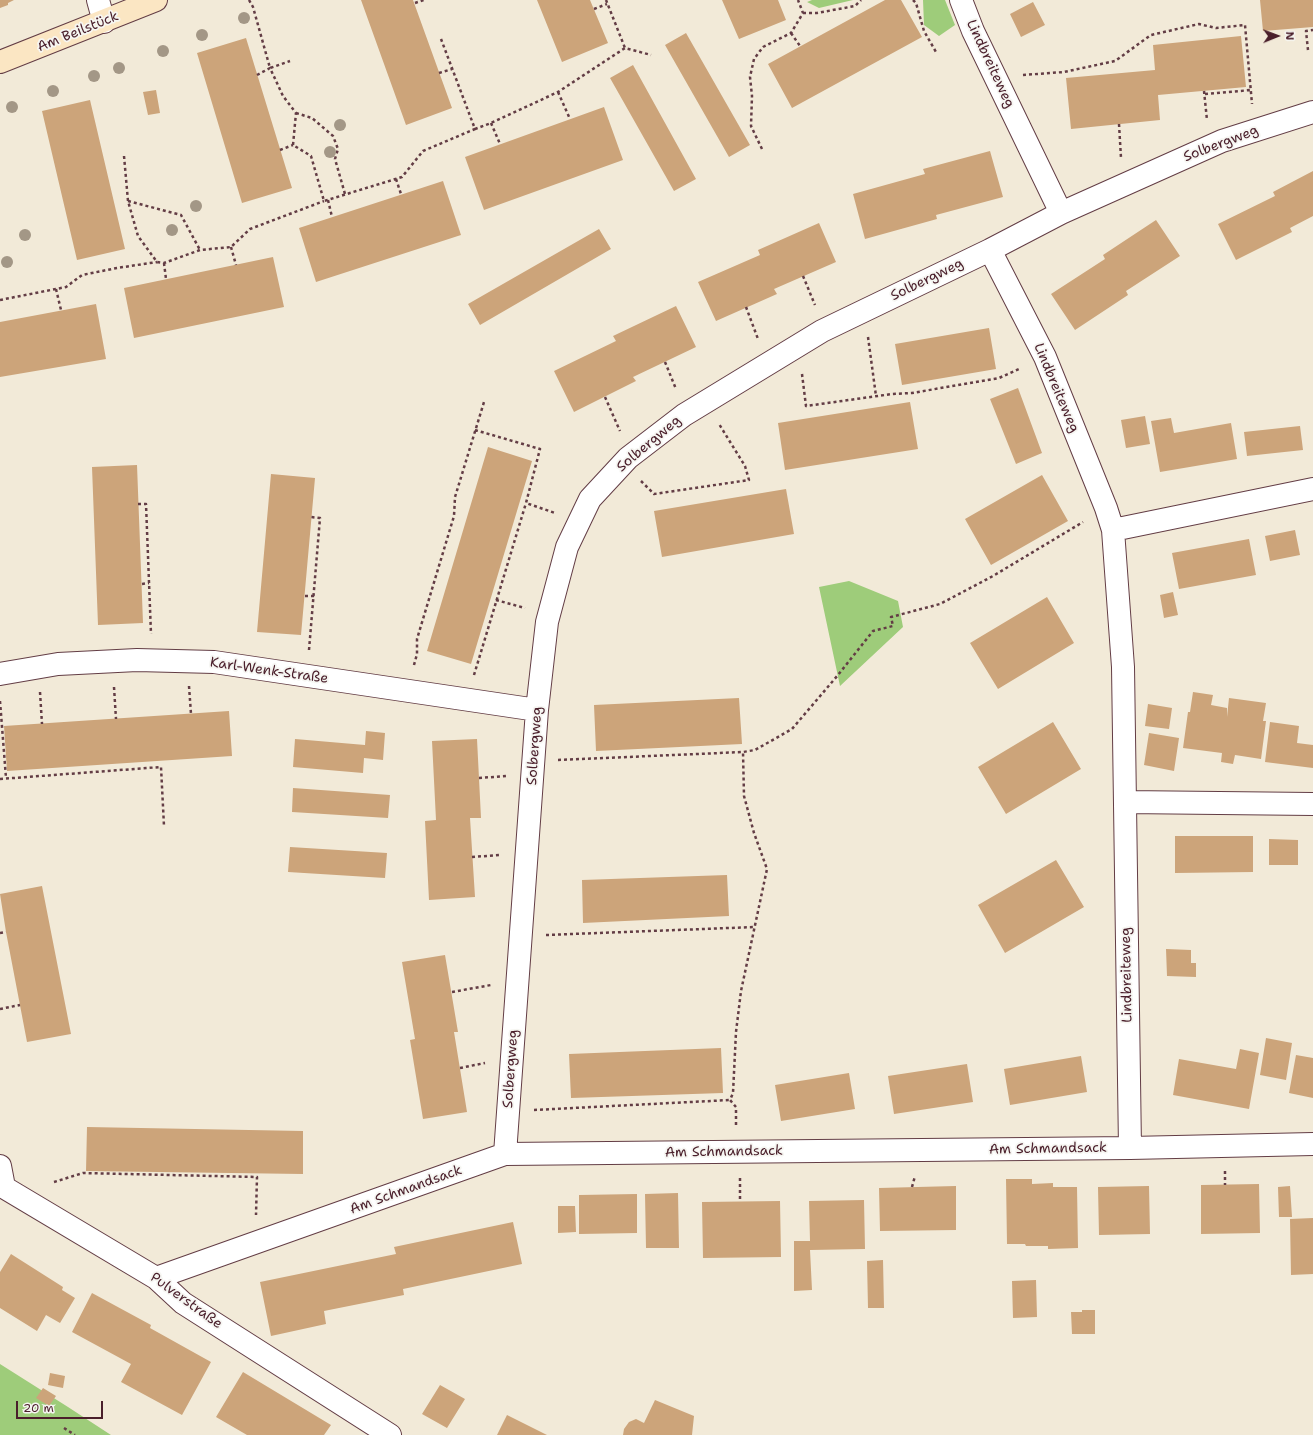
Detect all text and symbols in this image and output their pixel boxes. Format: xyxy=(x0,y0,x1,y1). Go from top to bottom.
street label: Am Beilstück xyxy=(35,8,121,56)
north arrow xyxy=(1257,16,1297,56)
street label: Lindbreiteweg xyxy=(962,17,1018,111)
text: N xyxy=(1282,31,1297,40)
street label: Solbergweg xyxy=(1181,122,1261,166)
street label: Solbergweg xyxy=(888,255,966,305)
street label: Lindbreiteweg xyxy=(1030,341,1082,435)
street label: Solbergweg xyxy=(613,412,685,476)
street label: Karl-Wenk-Straße xyxy=(209,654,329,688)
street label: Solbergweg xyxy=(524,706,546,786)
street label: Lindbreiteweg xyxy=(1118,927,1136,1023)
street label: Solbergweg xyxy=(500,1029,522,1109)
street label: Am Schmandsack xyxy=(989,1140,1107,1158)
street label: Am Schmandsack xyxy=(665,1143,783,1161)
street label: Am Schmandsack xyxy=(348,1162,464,1218)
street label: Pulverstraße xyxy=(147,1269,225,1333)
scale bar xyxy=(18,1393,105,1419)
text: 20 m xyxy=(23,1400,54,1416)

